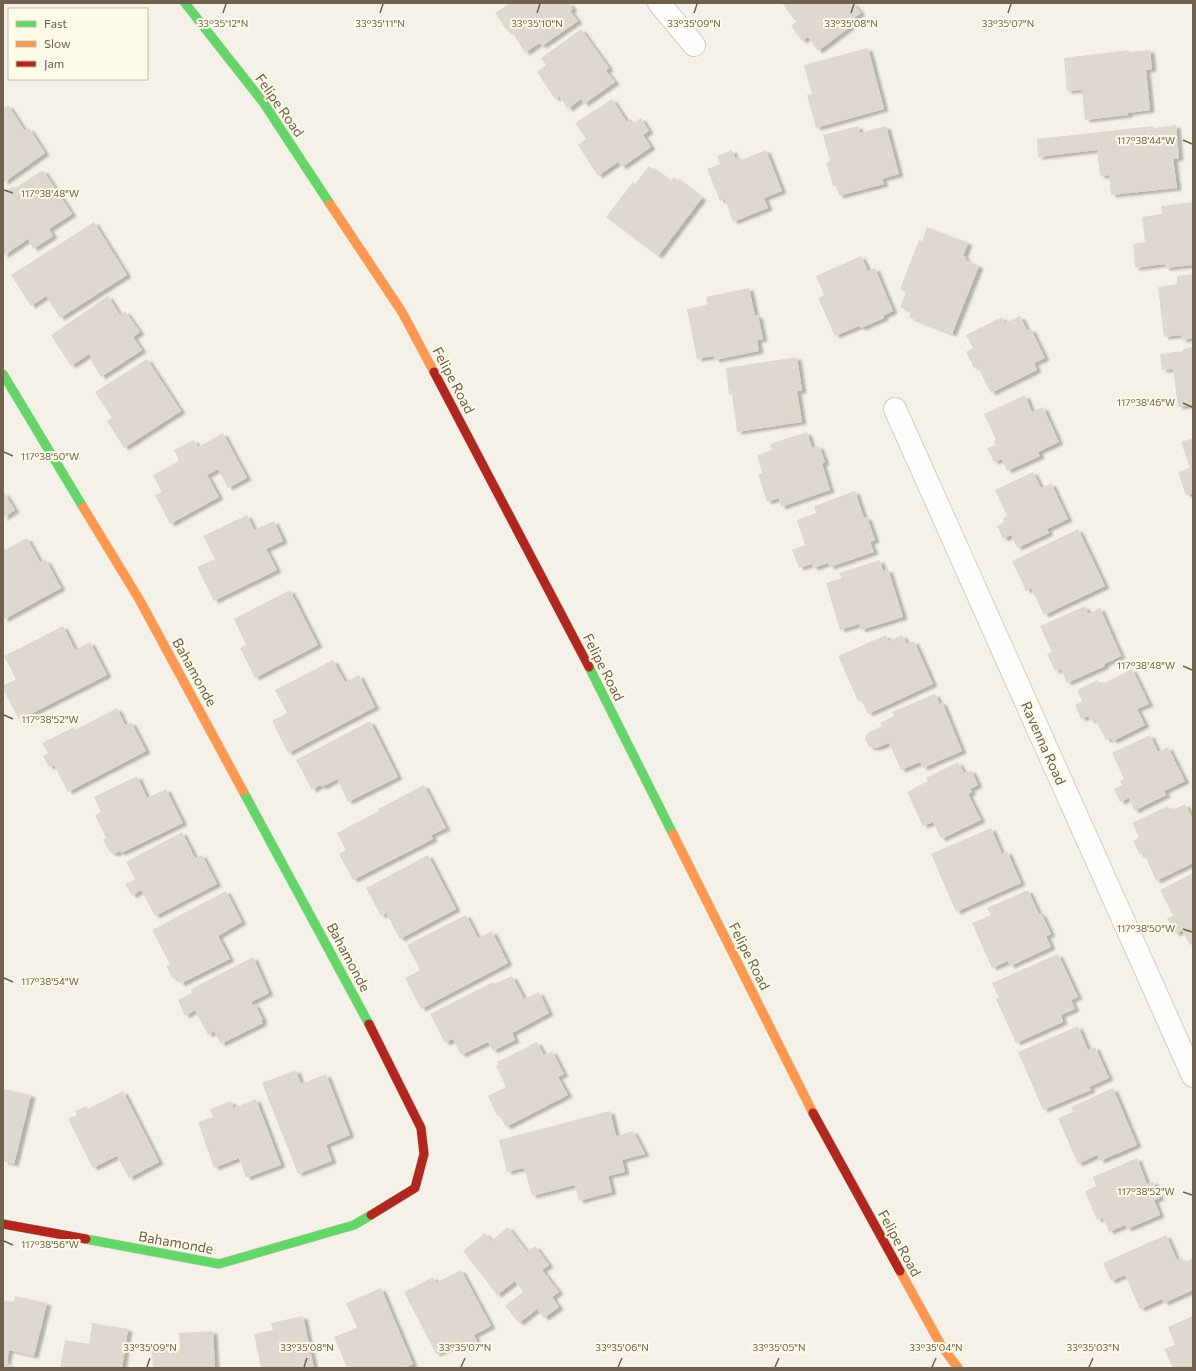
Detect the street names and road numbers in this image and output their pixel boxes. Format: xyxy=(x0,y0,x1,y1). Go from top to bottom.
street label: Felipe Road xyxy=(252,70,308,140)
street label: Felipe Road xyxy=(429,344,479,416)
street label: Felipe Road xyxy=(580,630,628,704)
street label: Bahamonde xyxy=(169,635,221,709)
street label: Ravenna Road xyxy=(1018,699,1070,787)
street label: Felipe Road xyxy=(726,919,774,993)
street label: Bahamonde xyxy=(324,920,374,994)
street label: Felipe Road xyxy=(875,1207,925,1279)
street label: Bahamonde xyxy=(137,1227,215,1257)

